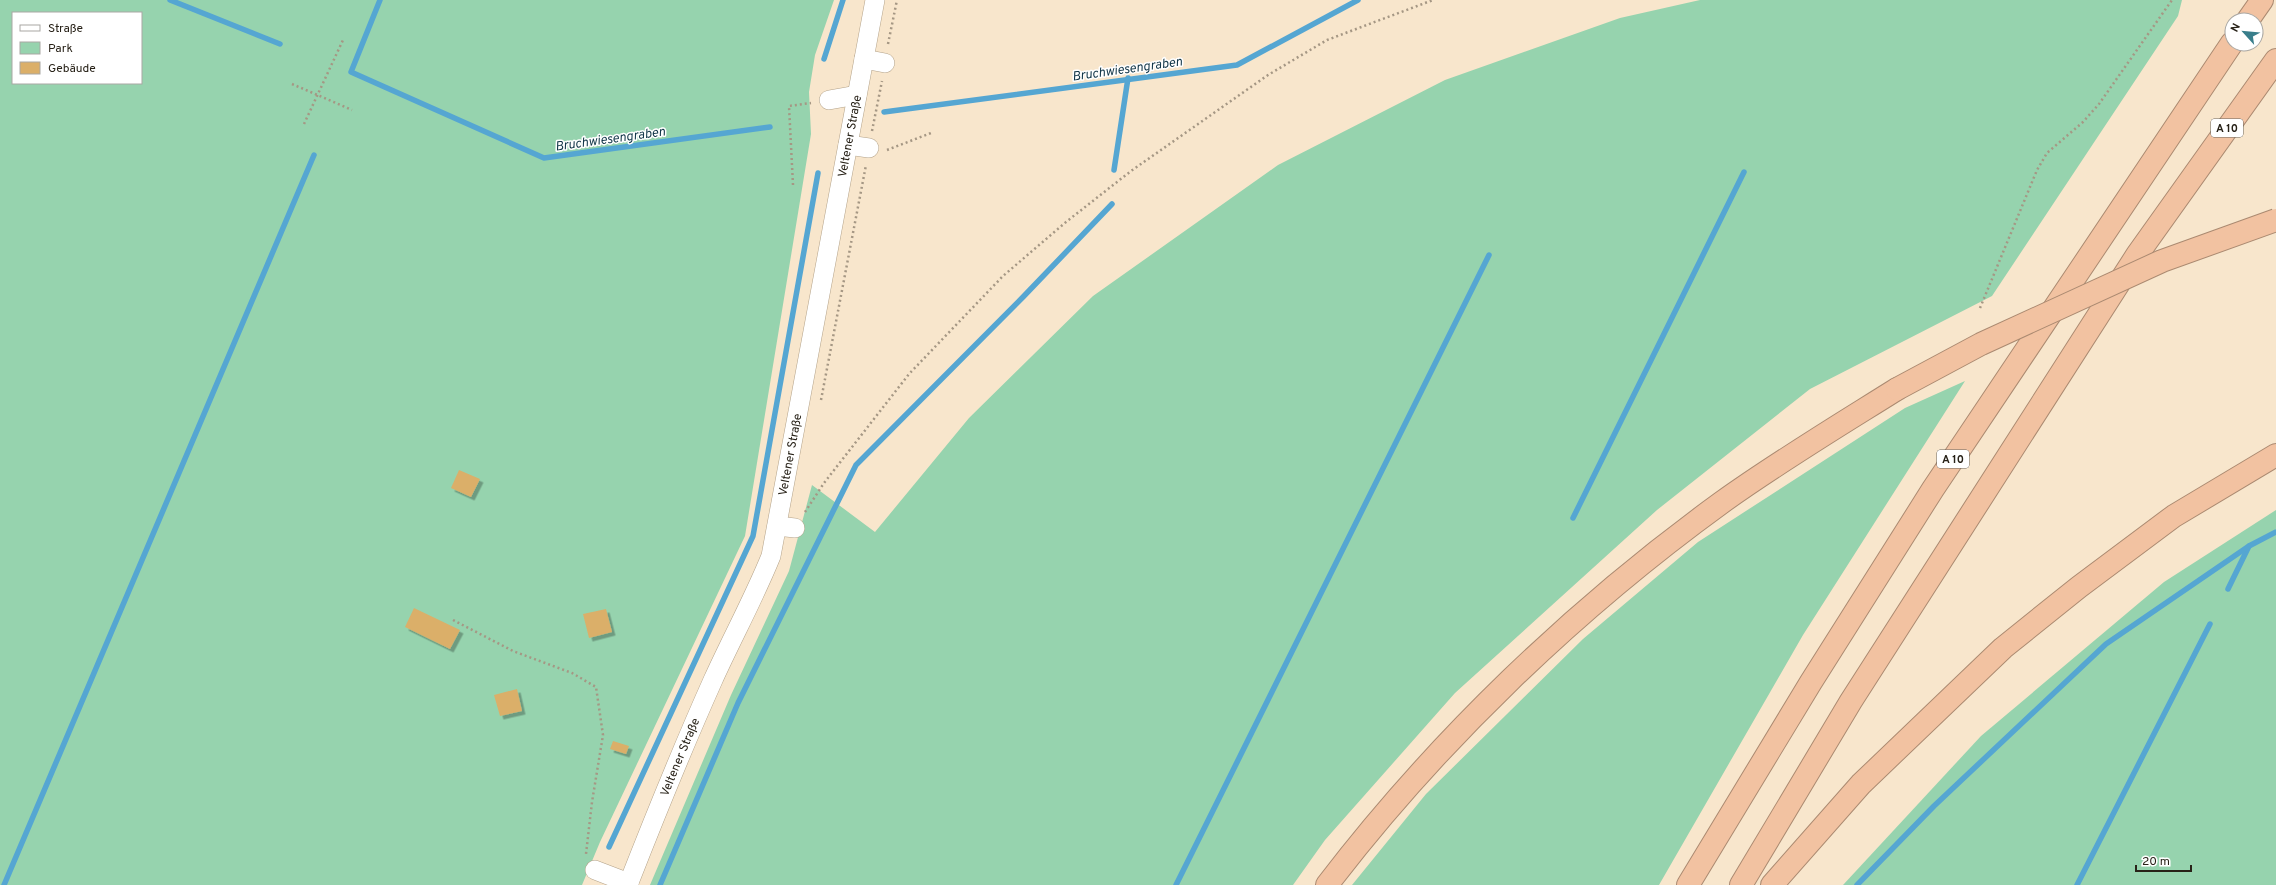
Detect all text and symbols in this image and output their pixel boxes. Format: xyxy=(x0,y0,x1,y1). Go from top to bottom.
legend xyxy=(12,12,142,84)
north arrow xyxy=(2224,12,2264,52)
text: Straße xyxy=(48,21,83,37)
text: N xyxy=(2228,21,2244,35)
text: Park xyxy=(48,41,73,57)
water label: Bruchwiesengraben xyxy=(1071,54,1183,86)
text: Gebäude xyxy=(48,61,96,77)
street label: Veltener Straße xyxy=(835,94,866,179)
road number: A 10 xyxy=(2211,119,2243,137)
water label: Bruchwiesengraben xyxy=(554,124,666,156)
street label: Veltener Straße xyxy=(775,412,806,497)
road number: A 10 xyxy=(1937,450,1969,468)
street label: Veltener Straße xyxy=(657,716,704,799)
scale bar xyxy=(2136,847,2191,873)
text: 20 m xyxy=(2142,854,2170,870)

